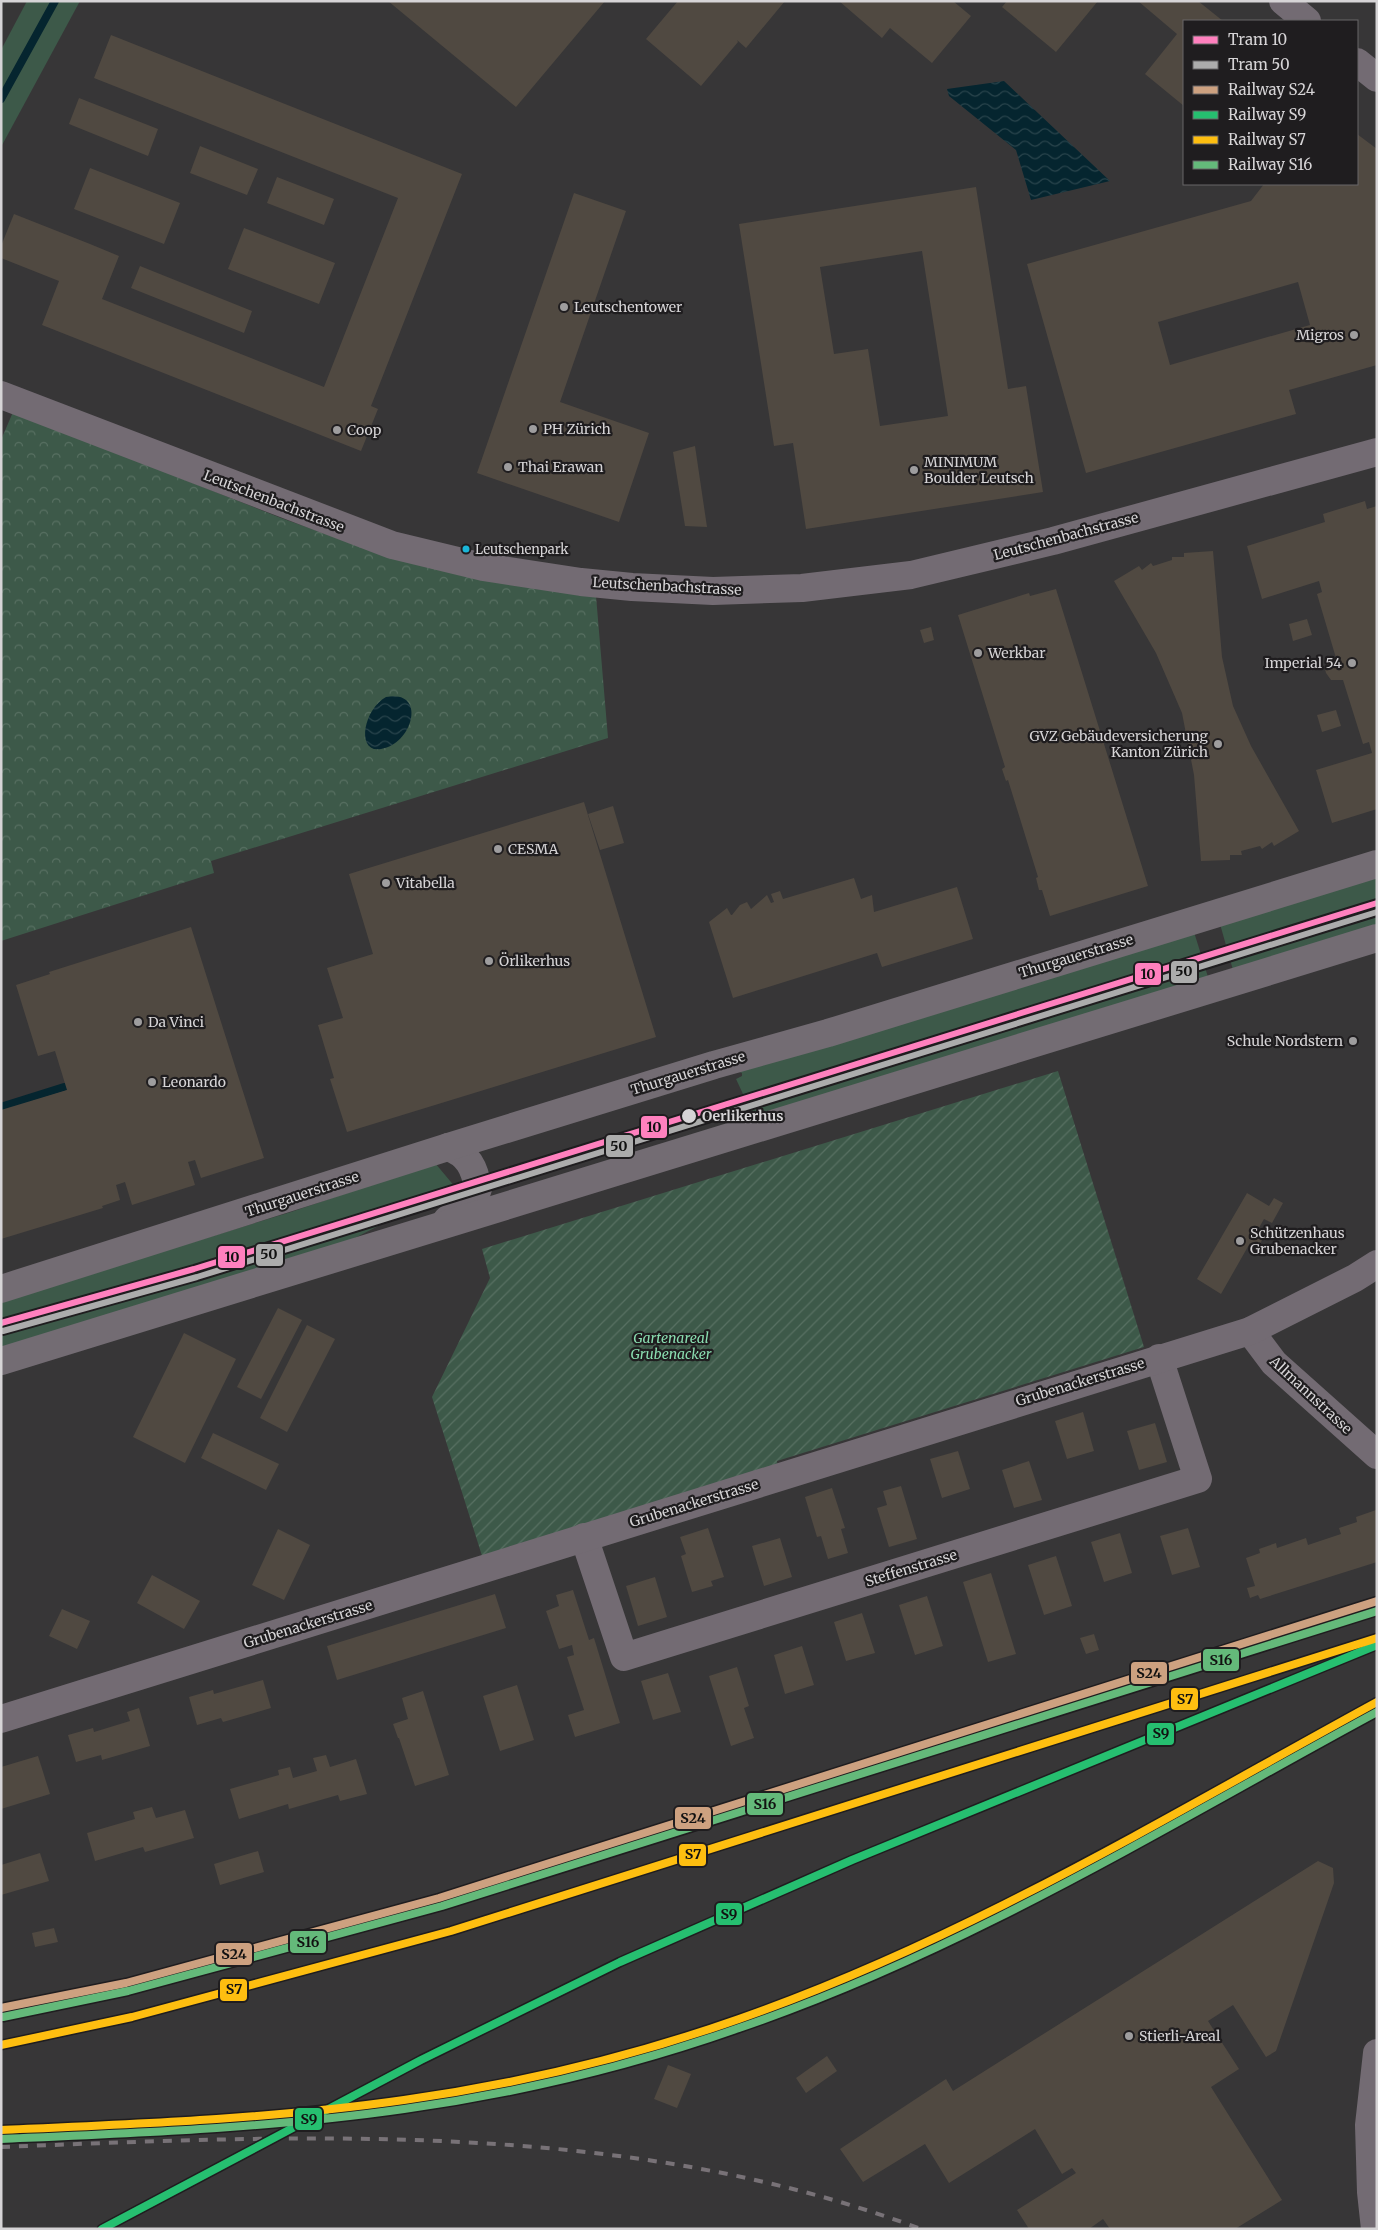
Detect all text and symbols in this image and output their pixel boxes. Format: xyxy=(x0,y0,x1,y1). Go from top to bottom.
legend xyxy=(1183,20,1358,185)
text: Tram 10 xyxy=(1228,30,1287,49)
text: Tram 50 xyxy=(1228,55,1290,74)
text: Railway S24 xyxy=(1228,80,1315,99)
text: Railway S9 xyxy=(1228,105,1306,124)
text: Railway S7 xyxy=(1228,130,1306,149)
text: Railway S16 xyxy=(1228,155,1312,174)
place label: Leutschentower xyxy=(574,298,682,316)
marker: Leutschentower xyxy=(558,301,570,313)
place label: Migros xyxy=(1296,326,1344,344)
marker: Migros xyxy=(1348,329,1360,341)
place label: PH Zürich xyxy=(543,420,611,438)
place label: Coop xyxy=(347,421,382,439)
marker: PH Zürich xyxy=(527,423,539,435)
marker: Coop xyxy=(331,424,343,436)
place label: MINIMUM Boulder Leutsch xyxy=(924,453,1034,487)
place label: Thai Erawan xyxy=(518,458,603,476)
marker: Thai Erawan xyxy=(502,461,514,473)
marker: MINIMUM Boulder Leutsch xyxy=(908,464,920,476)
street label: Leutschenbachstrasse xyxy=(201,466,347,536)
street label: Leutschenbachstrasse xyxy=(992,508,1140,564)
place label: Leutschenpark xyxy=(475,541,569,558)
marker: Leutschenpark xyxy=(461,544,471,554)
street label: Leutschenbachstrasse xyxy=(592,573,742,599)
place label: Werkbar xyxy=(987,644,1046,662)
marker: Werkbar xyxy=(972,647,984,659)
place label: Imperial 54 xyxy=(1264,654,1342,672)
marker: Imperial 54 xyxy=(1346,657,1358,669)
place label: GVZ Gebäudeversicherung Kanton Zürich xyxy=(1029,727,1209,761)
marker: GVZ Gebäudeversicherung Kanton Zürich xyxy=(1212,738,1224,750)
place label: CESMA xyxy=(508,840,559,858)
marker: CESMA xyxy=(492,843,504,855)
place label: Vitabella xyxy=(395,874,455,892)
marker: Vitabella xyxy=(380,877,392,889)
street label: Thurgauerstrasse xyxy=(1017,930,1135,982)
place label: Örlikerhus xyxy=(499,952,570,970)
marker: Örlikerhus xyxy=(483,955,495,967)
line badge: 50 xyxy=(1170,960,1198,984)
line badge: 10 xyxy=(1134,962,1162,986)
text: 50 xyxy=(1175,962,1193,980)
text: 10 xyxy=(1140,965,1156,983)
place label: Da Vinci xyxy=(148,1013,204,1031)
marker: Da Vinci xyxy=(132,1016,144,1028)
place label: Schule Nordstern xyxy=(1227,1032,1343,1050)
marker: Schule Nordstern xyxy=(1347,1035,1359,1047)
street label: Thurgauerstrasse xyxy=(629,1047,747,1099)
place label: Leonardo xyxy=(162,1073,226,1091)
marker: Leonardo xyxy=(146,1076,158,1088)
marker: Oerlikerhus xyxy=(680,1107,698,1125)
place label: Oerlikerhus xyxy=(702,1107,783,1125)
line badge: 10 xyxy=(640,1115,668,1139)
text: 10 xyxy=(646,1118,662,1136)
line badge: 50 xyxy=(605,1134,634,1158)
text: 50 xyxy=(610,1137,628,1155)
street label: Thurgauerstrasse xyxy=(243,1167,361,1221)
place label: Schützenhaus Grubenacker xyxy=(1250,1224,1345,1258)
marker: Schützenhaus Grubenacker xyxy=(1234,1235,1246,1247)
line badge: 50 xyxy=(255,1243,284,1267)
line badge: 10 xyxy=(217,1245,246,1269)
text: 50 xyxy=(260,1245,278,1263)
text: 10 xyxy=(224,1248,240,1266)
park label: Gartenareal Grubenacker xyxy=(631,1329,712,1363)
street label: Allmannstrasse xyxy=(1265,1352,1356,1438)
street label: Grubenackerstrasse xyxy=(1013,1354,1147,1410)
street label: Grubenackerstrasse xyxy=(627,1475,761,1531)
street label: Steffenstrasse xyxy=(863,1545,959,1591)
street label: Grubenackerstrasse xyxy=(241,1596,375,1652)
line badge: S16 xyxy=(1202,1648,1240,1672)
text: S16 xyxy=(1210,1651,1233,1669)
line badge: S24 xyxy=(1130,1661,1168,1685)
text: S24 xyxy=(1136,1664,1162,1682)
line badge: S7 xyxy=(1170,1687,1199,1711)
text: S7 xyxy=(1177,1690,1193,1708)
line badge: S9 xyxy=(1146,1722,1175,1746)
text: S9 xyxy=(1153,1724,1169,1742)
line badge: S16 xyxy=(746,1792,784,1816)
text: S16 xyxy=(754,1795,777,1813)
line badge: S24 xyxy=(674,1806,712,1830)
text: S24 xyxy=(680,1809,706,1827)
line badge: S7 xyxy=(678,1843,707,1867)
text: S7 xyxy=(685,1845,701,1863)
line badge: S9 xyxy=(715,1902,743,1926)
text: S9 xyxy=(721,1905,737,1923)
line badge: S16 xyxy=(289,1930,327,1954)
text: S16 xyxy=(297,1933,320,1951)
line badge: S24 xyxy=(215,1942,253,1966)
text: S24 xyxy=(221,1945,247,1963)
line badge: S7 xyxy=(219,1978,248,2002)
text: S7 xyxy=(226,1980,242,1998)
place label: Stierli-Areal xyxy=(1139,2027,1221,2045)
marker: Stierli-Areal xyxy=(1123,2030,1135,2042)
line badge: S9 xyxy=(294,2107,323,2131)
text: S9 xyxy=(301,2110,317,2128)

